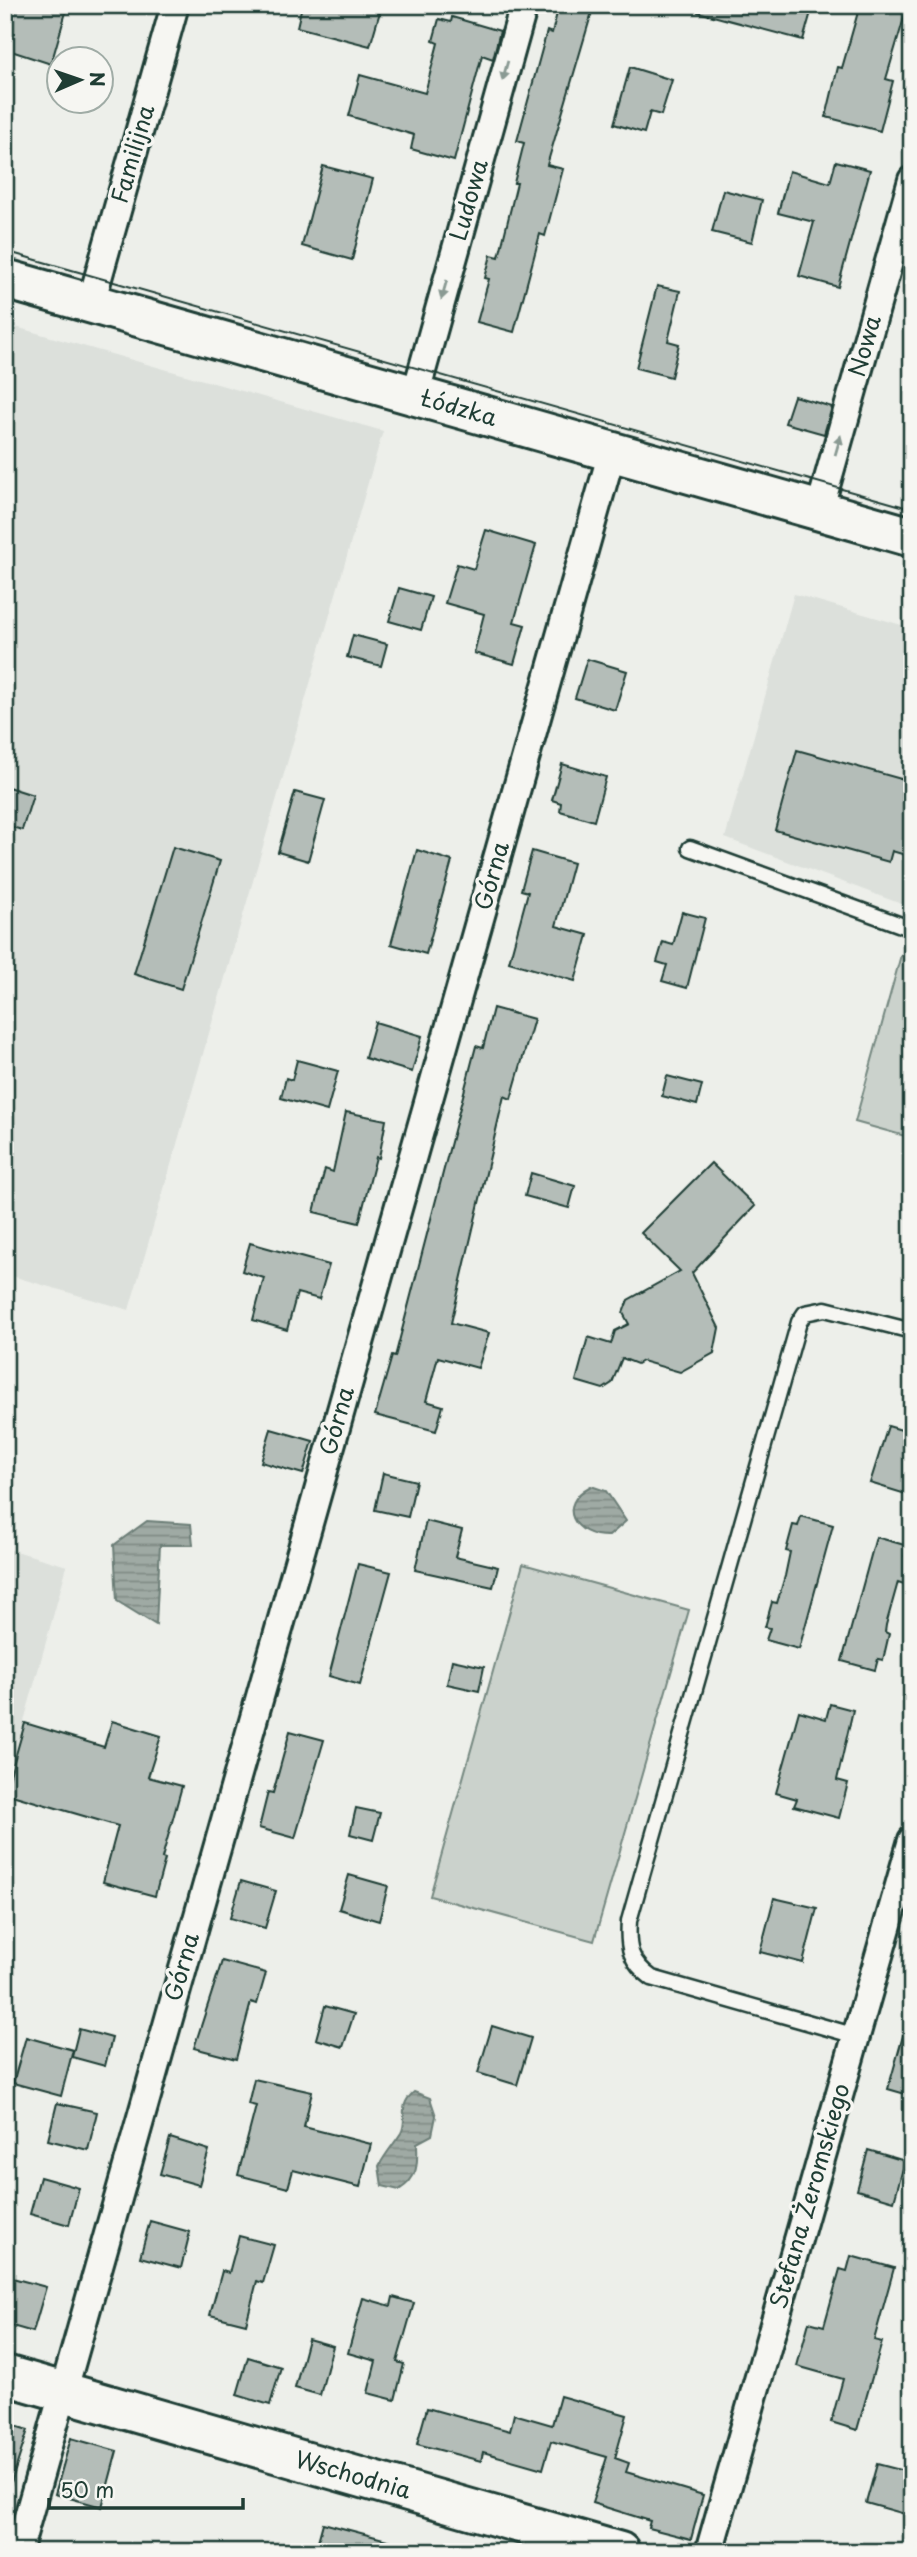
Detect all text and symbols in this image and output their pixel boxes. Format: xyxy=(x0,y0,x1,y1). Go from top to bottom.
north arrow xyxy=(46,46,116,116)
one-way arrow xyxy=(500,61,510,82)
text: N xyxy=(84,71,112,87)
street label: Familijna xyxy=(101,100,162,207)
street label: Ludowa xyxy=(439,154,496,244)
one-way arrow xyxy=(439,280,449,301)
street label: Nowa xyxy=(838,310,889,380)
street label: Łódzka xyxy=(416,379,502,434)
one-way arrow xyxy=(833,434,843,455)
street label: Górna xyxy=(464,837,517,914)
street label: Górna xyxy=(309,1382,362,1459)
street label: Górna xyxy=(154,1928,207,2005)
street label: Stefana Żeromskiego xyxy=(760,2079,857,2312)
street label: Wschodnia xyxy=(291,2440,416,2507)
scale bar xyxy=(49,2466,243,2510)
text: 50 m xyxy=(60,2473,114,2505)

